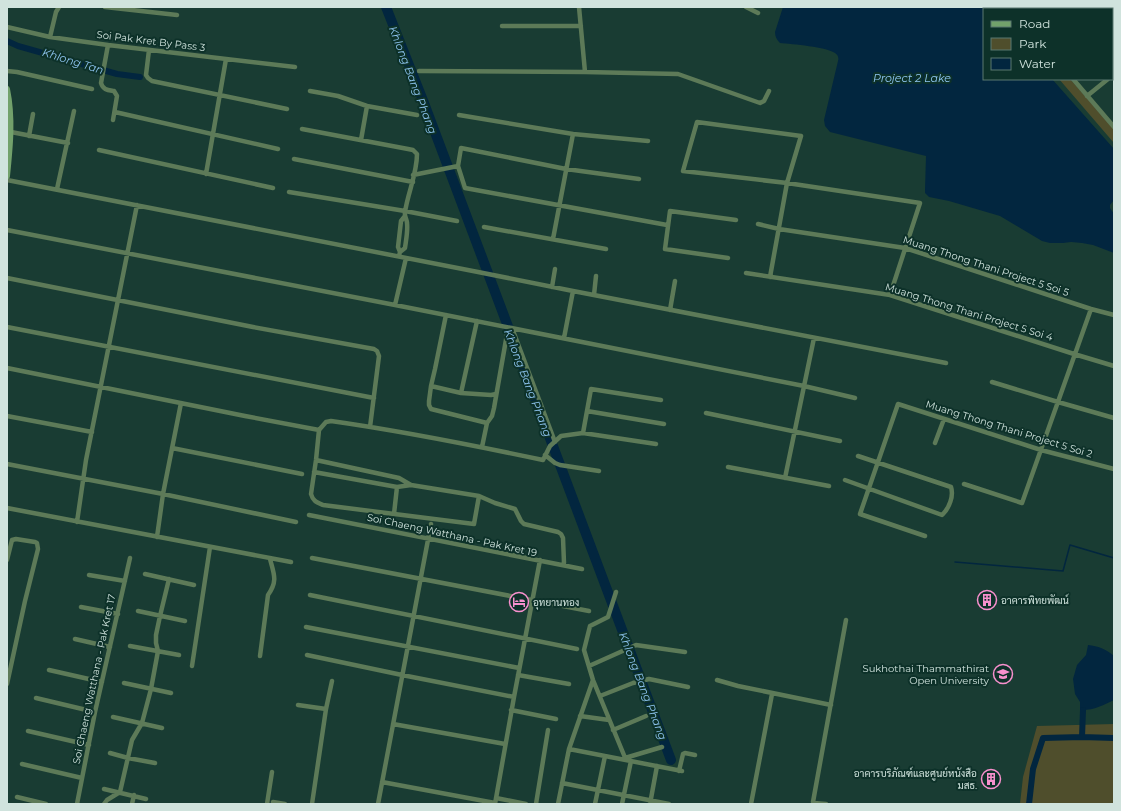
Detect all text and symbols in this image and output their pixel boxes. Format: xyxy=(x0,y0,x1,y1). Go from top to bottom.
legend xyxy=(983,8,1113,80)
text: Road xyxy=(1019,16,1050,31)
water label: Khlong Bang Phang xyxy=(386,24,440,136)
street label: Soi Pak Kret By Pass 3 xyxy=(96,28,206,54)
text: Park xyxy=(1019,36,1047,51)
water label: Khlong Tan xyxy=(41,45,105,77)
text: Water xyxy=(1019,56,1056,71)
water label: Project 2 Lake xyxy=(873,71,951,85)
street label: Muang Thong Thani Project 5 Soi 5 xyxy=(901,233,1071,299)
street label: Muang Thong Thani Project 5 Soi 4 xyxy=(884,280,1055,344)
water label: Khlong Bang Phang xyxy=(501,327,555,439)
street label: Muang Thong Thani Project 5 Soi 2 xyxy=(924,397,1094,461)
street label: Soi Chaeng Watthana - Pak Kret 19 xyxy=(366,511,538,559)
building icon: อาคารพิทยพัฒน์ xyxy=(976,589,998,611)
hotel icon: อุทยานทอง xyxy=(508,591,530,613)
street label: Soi Chaeng Watthana - Pak Kret 17 xyxy=(70,593,118,765)
place label: อาคารพิทยพัฒน์ xyxy=(1001,593,1069,607)
place label: อุทยานทอง xyxy=(533,596,579,610)
water label: Khlong Bang Phang xyxy=(616,630,670,742)
place label: Sukhothai Thammathirat Open University xyxy=(862,662,990,687)
school or university icon: Sukhothai Thammathirat Open University xyxy=(992,663,1014,685)
place label: อาคารบริภัณฑ์และศูนย์หนังสือ มสธ. xyxy=(854,766,977,792)
building icon: อาคารบริภัณฑ์และศูนย์หนังสือ มสธ. xyxy=(980,768,1002,790)

